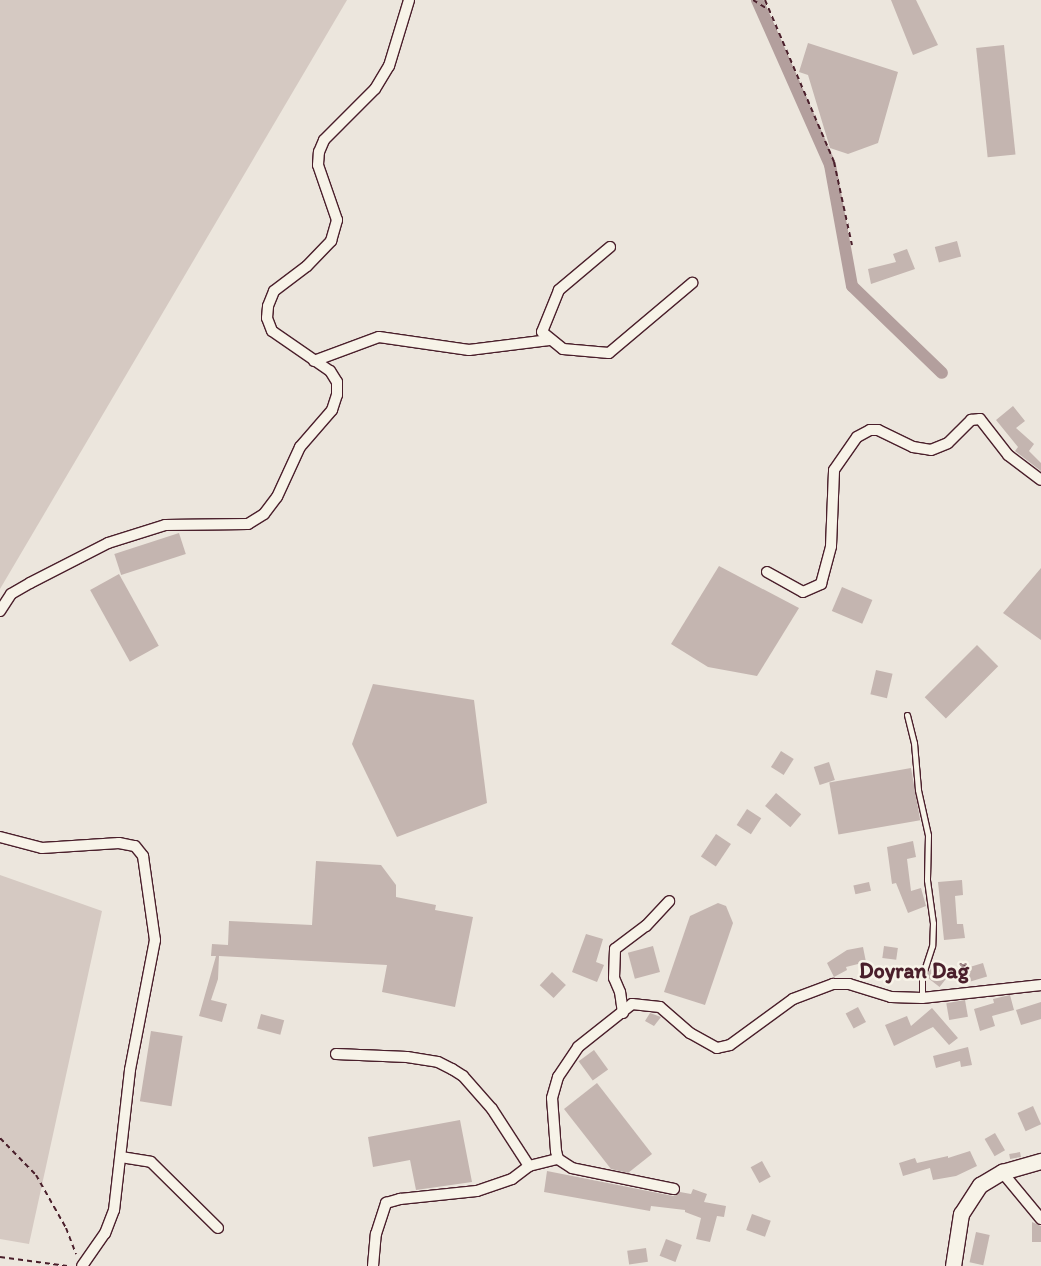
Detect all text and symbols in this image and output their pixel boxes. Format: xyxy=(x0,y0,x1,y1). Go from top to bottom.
district label: Doyran Dağ xyxy=(859,958,969,984)

